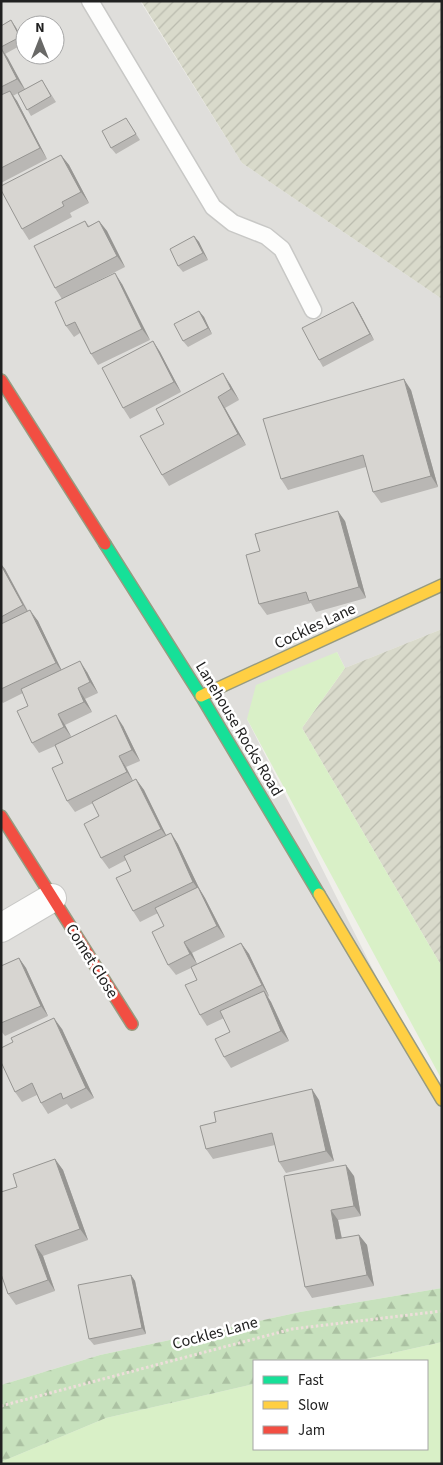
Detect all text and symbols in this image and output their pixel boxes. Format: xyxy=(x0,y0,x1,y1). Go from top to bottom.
north arrow xyxy=(15,15,65,65)
text: N xyxy=(35,18,45,38)
street label: Cockles Lane xyxy=(271,598,359,654)
street label: Lanehouse Rocks Road xyxy=(190,658,288,800)
street label: Comet Close xyxy=(60,920,124,1002)
street label: Cockles Lane xyxy=(170,1311,260,1355)
legend xyxy=(253,1360,428,1450)
text: Fast xyxy=(298,1370,324,1391)
text: Slow xyxy=(298,1395,329,1416)
text: Jam xyxy=(298,1420,325,1441)

